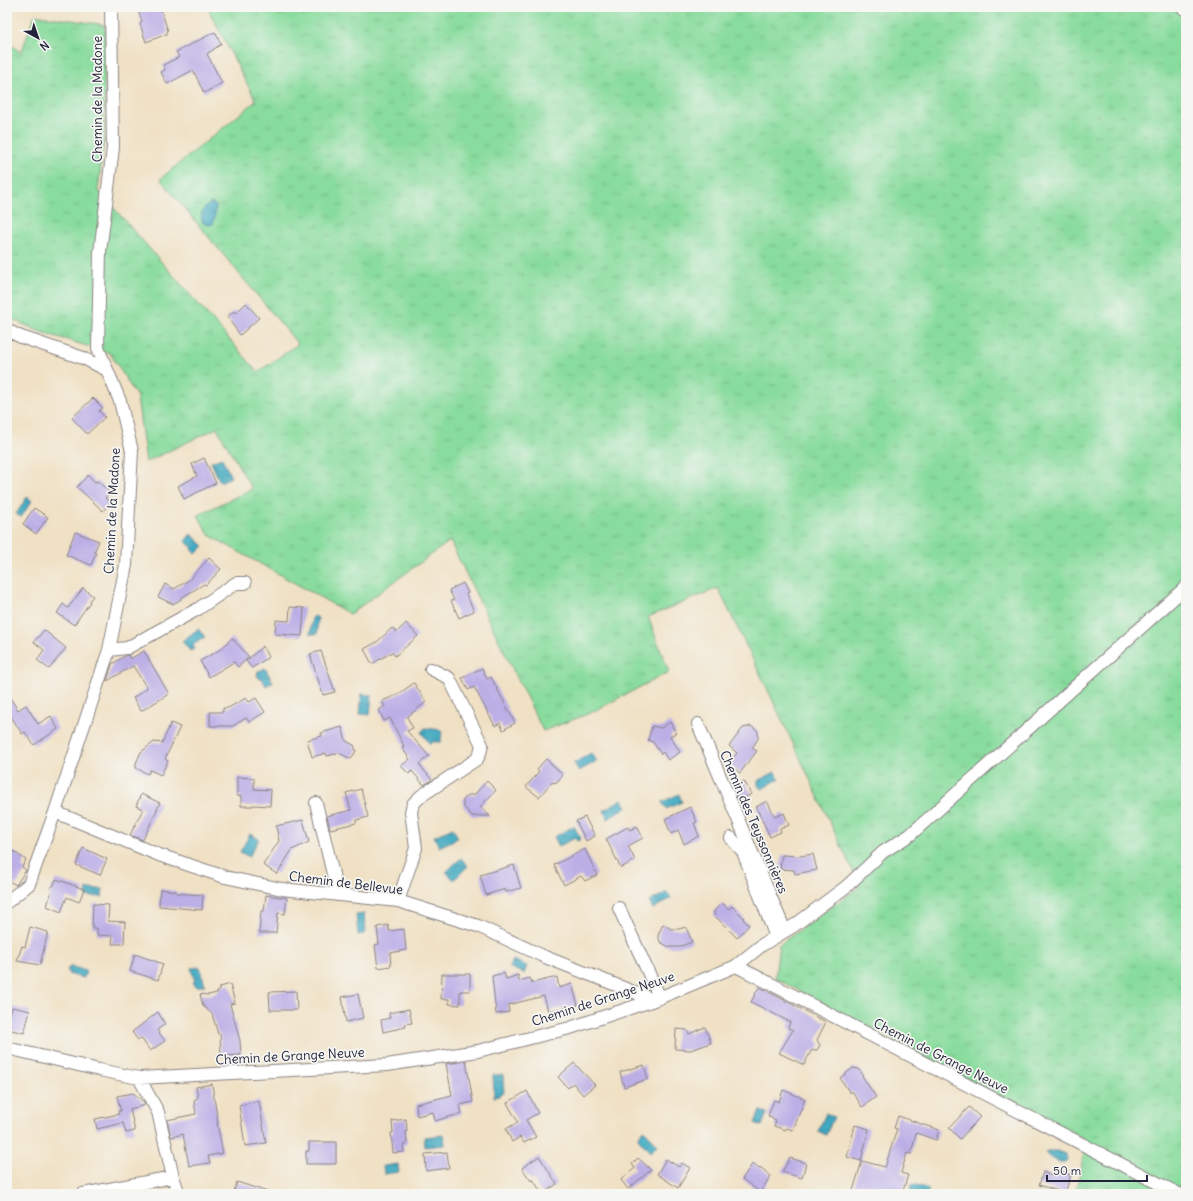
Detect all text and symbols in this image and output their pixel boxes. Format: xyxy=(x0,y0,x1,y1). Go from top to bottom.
north arrow xyxy=(18,18,58,58)
street label: Chemin de la Madone xyxy=(89,36,106,162)
text: N xyxy=(37,38,52,53)
street label: Chemin de la Madone xyxy=(100,447,124,575)
street label: Chemin des Teyssonnières xyxy=(716,748,792,896)
street label: Chemin de Bellevue xyxy=(288,868,404,898)
street label: Chemin de Grange Neuve xyxy=(529,968,677,1030)
street label: Chemin de Grange Neuve xyxy=(871,1015,1011,1097)
street label: Chemin de Grange Neuve xyxy=(215,1044,365,1068)
scale bar xyxy=(1047,1157,1147,1183)
text: 50 m xyxy=(1053,1163,1082,1178)

